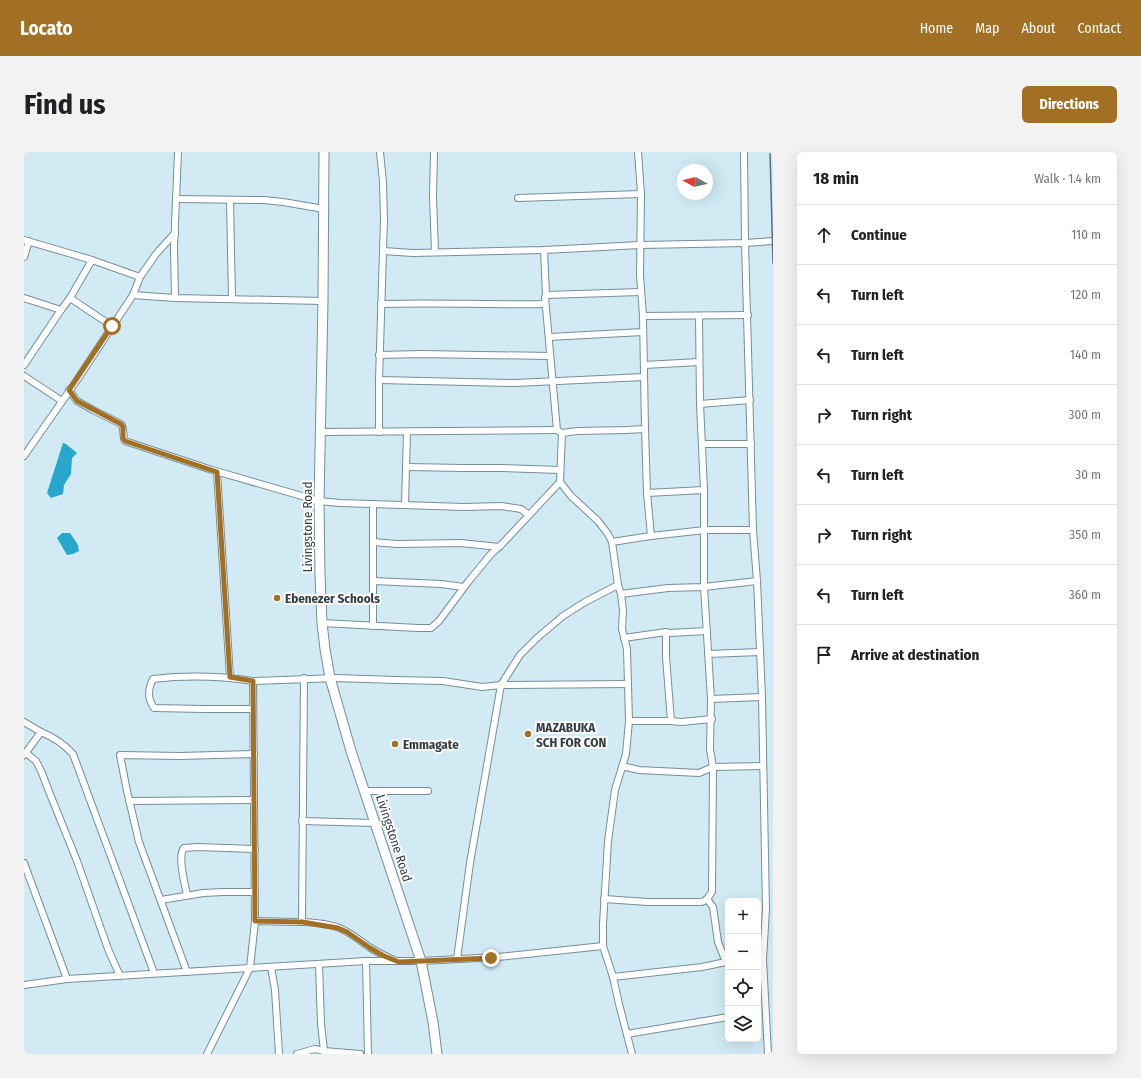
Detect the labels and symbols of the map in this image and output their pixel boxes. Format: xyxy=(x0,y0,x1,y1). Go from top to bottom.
north arrow xyxy=(677,164,713,200)
route start xyxy=(103,317,121,335)
street label: Livingstone Road xyxy=(300,482,315,572)
place label: Ebenezer Schools xyxy=(285,591,380,606)
marker: Ebenezer Schools xyxy=(272,593,282,603)
place label: MAZABUKA SCH FOR CON xyxy=(536,720,607,750)
marker: MAZABUKA SCH FOR CON xyxy=(523,729,533,739)
place label: Emmagate xyxy=(403,737,459,752)
marker: Emmagate xyxy=(390,739,400,749)
street label: Livingstone Road xyxy=(373,793,415,883)
route end xyxy=(482,949,500,967)

